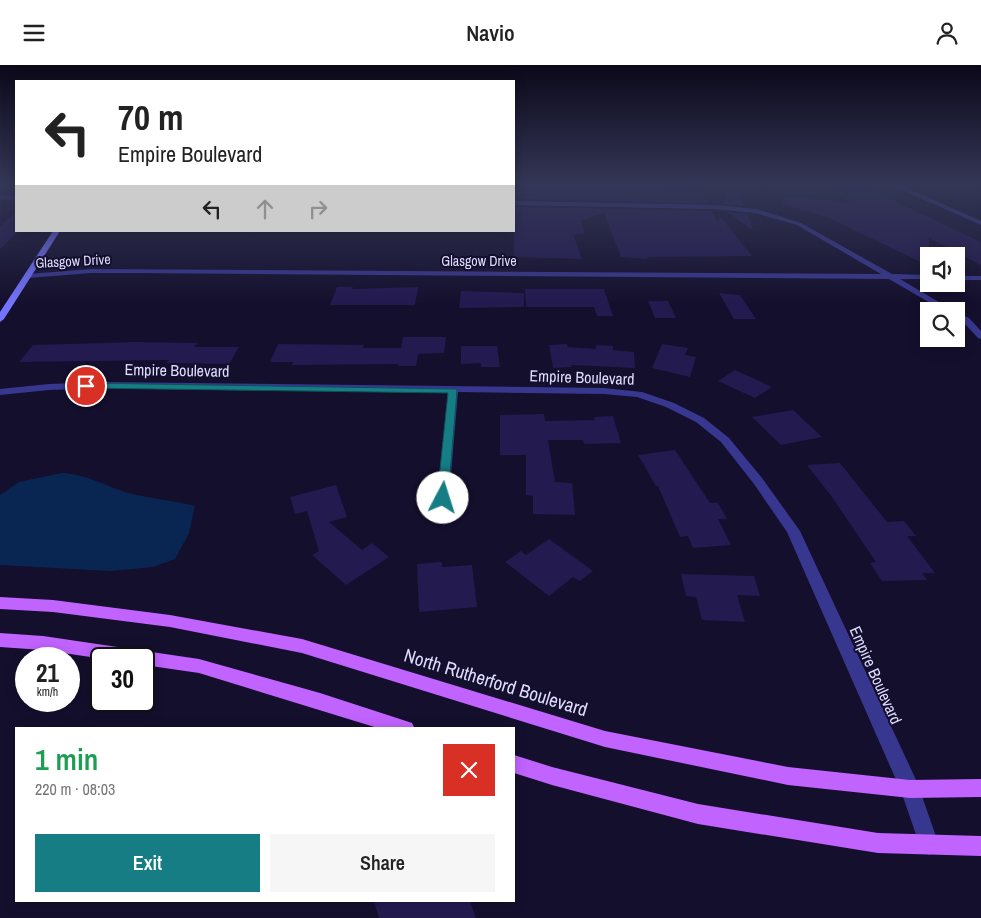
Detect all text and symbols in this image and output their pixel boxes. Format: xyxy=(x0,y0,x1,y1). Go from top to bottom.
text: Navio xyxy=(466,18,515,48)
icon: menu xyxy=(20,19,48,47)
icon: person xyxy=(933,19,961,47)
text: 70 m xyxy=(118,94,183,141)
icon: left xyxy=(35,100,100,165)
text: Empire Boulevard xyxy=(118,139,262,169)
icon: left xyxy=(198,195,226,223)
icon: ahead xyxy=(251,195,279,223)
icon: right xyxy=(304,195,332,223)
map controls xyxy=(920,247,965,347)
button: sound xyxy=(920,247,965,292)
street label: Glasgow Drive xyxy=(35,250,111,272)
street label: Glasgow Drive xyxy=(441,252,517,270)
button: search xyxy=(920,302,965,347)
street label: Empire Boulevard xyxy=(124,358,230,382)
street label: Empire Boulevard xyxy=(529,364,635,390)
pin xyxy=(65,365,107,407)
icon: arrive xyxy=(72,372,100,400)
position arrow xyxy=(416,471,468,523)
street label: Empire Boulevard xyxy=(845,623,907,727)
street label: North Rutherford Boulevard xyxy=(401,642,591,722)
speed limit sign: 30 xyxy=(90,647,155,712)
text: 21 xyxy=(36,656,59,690)
text: km/h xyxy=(37,684,58,700)
text: 1 min xyxy=(35,739,98,779)
button: close xyxy=(443,744,495,796)
text: 220 m · 08:03 xyxy=(35,778,115,800)
button: Exit xyxy=(35,834,260,892)
button: Share xyxy=(270,834,495,892)

